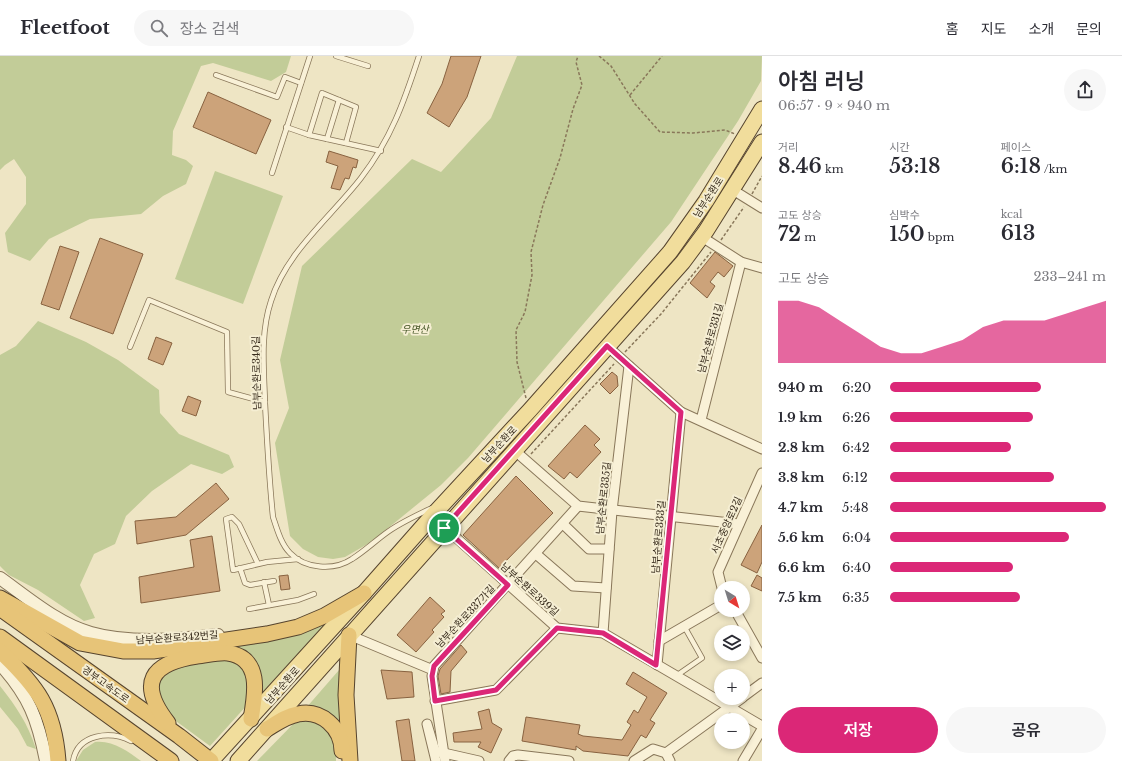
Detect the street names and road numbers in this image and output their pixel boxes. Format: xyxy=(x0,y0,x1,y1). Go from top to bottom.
street label: 남부순환로 xyxy=(690,174,726,220)
street label: 남부순환로331길 xyxy=(695,302,726,375)
street label: 남부순환로340길 xyxy=(249,336,264,410)
street label: 남부순환로 xyxy=(479,423,520,466)
street label: 남부순환로335길 xyxy=(593,461,614,535)
street label: 서초중앙로2길 xyxy=(708,495,745,556)
street label: 남부순환로333길 xyxy=(649,500,668,574)
street label: 남부순환로339길 xyxy=(498,560,561,619)
street label: 남부순환로337가길 xyxy=(433,582,498,651)
street label: 남부순환로342번길 xyxy=(135,628,219,647)
street label: 경부고속도로 xyxy=(80,663,132,706)
street label: 남부순환로 xyxy=(262,664,303,707)

